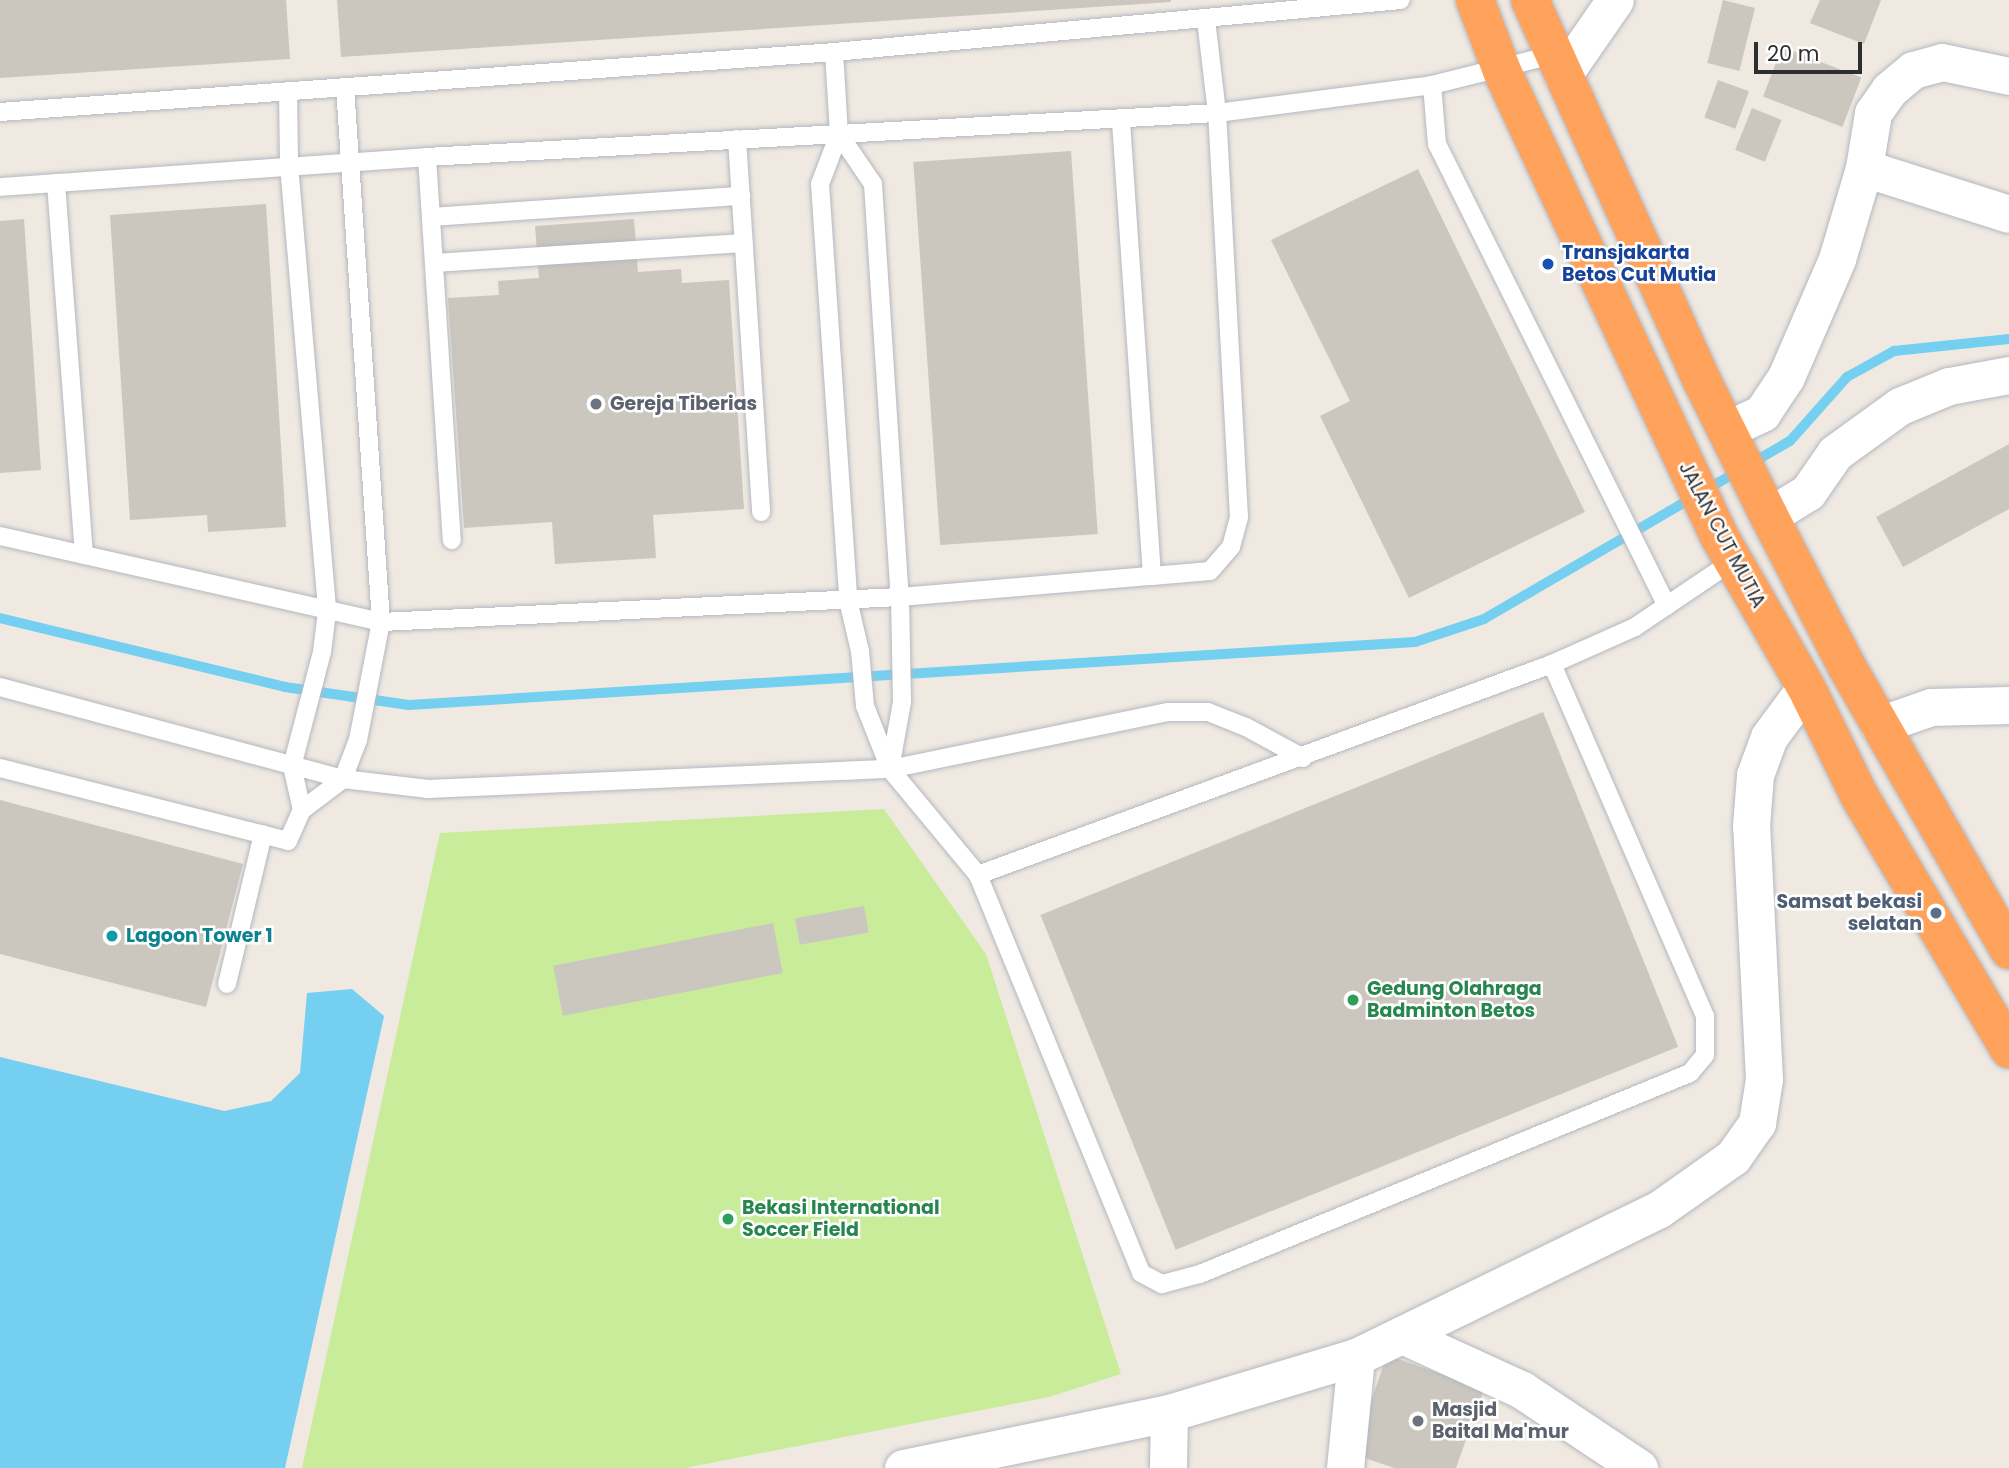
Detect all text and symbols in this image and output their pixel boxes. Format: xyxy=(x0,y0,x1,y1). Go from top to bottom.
scale bar xyxy=(1757,28,1866,72)
text: 20 m xyxy=(1767,39,1820,68)
place label: Transjakarta Betos Cut Mutia xyxy=(1562,242,1716,286)
marker: Transjakarta Betos Cut Mutia xyxy=(1540,256,1556,272)
place label: Gereja Tiberias xyxy=(610,393,757,415)
marker: Gereja Tiberias xyxy=(588,396,604,412)
street label: JALAN CUT MUTIA xyxy=(1674,458,1770,612)
place label: Samsat bekasi selatan xyxy=(1777,891,1922,935)
marker: Samsat bekasi selatan xyxy=(1928,905,1944,921)
place label: Lagoon Tower 1 xyxy=(126,925,273,947)
marker: Lagoon Tower 1 xyxy=(104,928,120,944)
place label: Gedung Olahraga Badminton Betos xyxy=(1367,978,1542,1022)
marker: Gedung Olahraga Badminton Betos xyxy=(1345,992,1361,1008)
place label: Bekasi International Soccer Field xyxy=(742,1197,940,1241)
marker: Bekasi International Soccer Field xyxy=(720,1211,736,1227)
place label: Masjid Baital Ma'mur xyxy=(1432,1399,1569,1443)
marker: Masjid Baital Ma'mur xyxy=(1410,1413,1426,1429)

